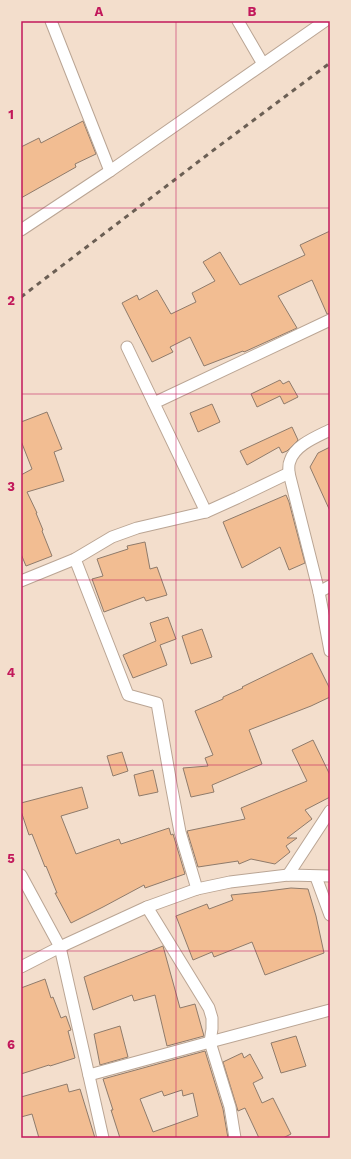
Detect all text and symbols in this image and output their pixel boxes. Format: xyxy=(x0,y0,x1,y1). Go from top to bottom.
text: A xyxy=(95,4,104,19)
text: B xyxy=(248,4,257,19)
text: 1 xyxy=(8,107,14,122)
text: 2 xyxy=(7,293,15,308)
text: 3 xyxy=(7,479,15,494)
text: 4 xyxy=(7,665,16,680)
text: 5 xyxy=(7,851,15,866)
text: 6 xyxy=(7,1037,15,1052)

